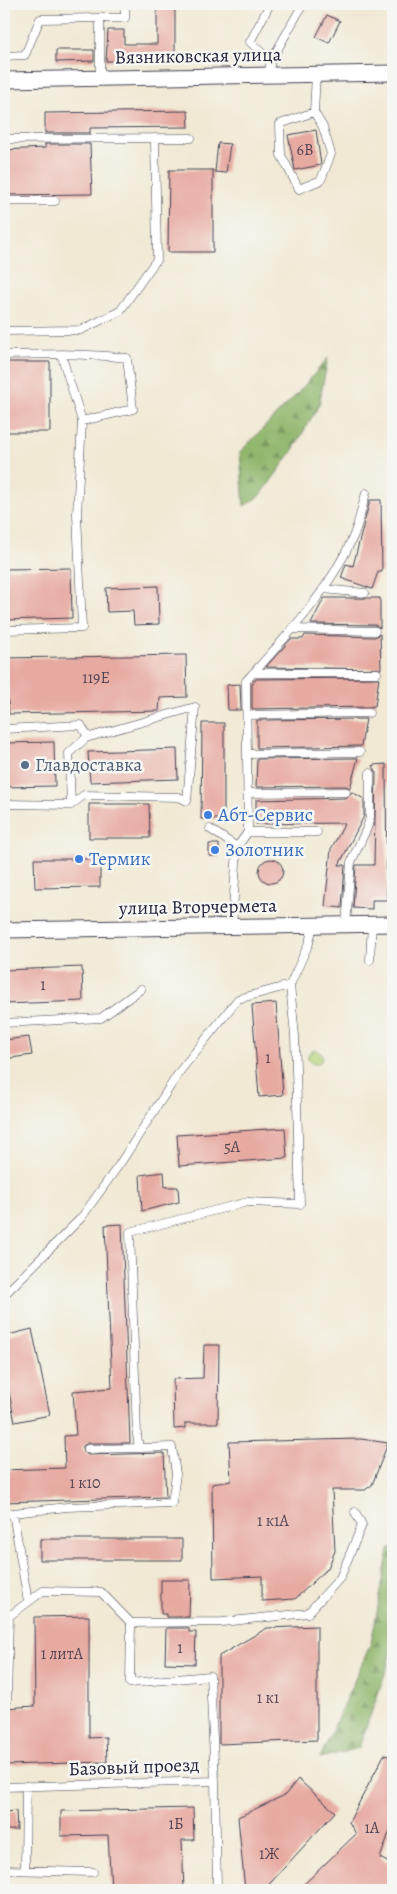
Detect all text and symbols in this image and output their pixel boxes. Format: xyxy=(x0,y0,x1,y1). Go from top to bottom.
street label: Вязниковская улица xyxy=(114,42,282,70)
house number: 6В xyxy=(297,139,313,161)
house number: 119Е xyxy=(82,667,110,689)
place label: Главдоставка xyxy=(35,752,143,778)
marker: Главдоставка xyxy=(19,759,31,771)
place label: Абт-Сервис xyxy=(217,802,313,828)
marker: Абт-Сервис xyxy=(202,809,214,821)
place label: Золотник xyxy=(225,837,304,863)
marker: Золотник xyxy=(209,844,221,856)
place label: Термик xyxy=(89,846,151,872)
marker: Термик xyxy=(73,853,85,865)
street label: улица Вторчермета xyxy=(118,893,277,921)
house number: 1 xyxy=(40,974,46,996)
house number: 1 xyxy=(265,1047,271,1069)
house number: 5А xyxy=(224,1136,241,1158)
house number: 1 к10 xyxy=(70,1472,100,1494)
house number: 1 к1А xyxy=(257,1510,290,1532)
house number: 1 xyxy=(177,1637,183,1659)
house number: 1 литА xyxy=(41,1643,84,1665)
house number: 1 к1 xyxy=(257,1687,280,1709)
street label: Базовый проезд xyxy=(68,1752,200,1782)
house number: 1Б xyxy=(168,1813,184,1835)
house number: 1А xyxy=(365,1817,380,1839)
house number: 1Ж xyxy=(259,1843,279,1865)

